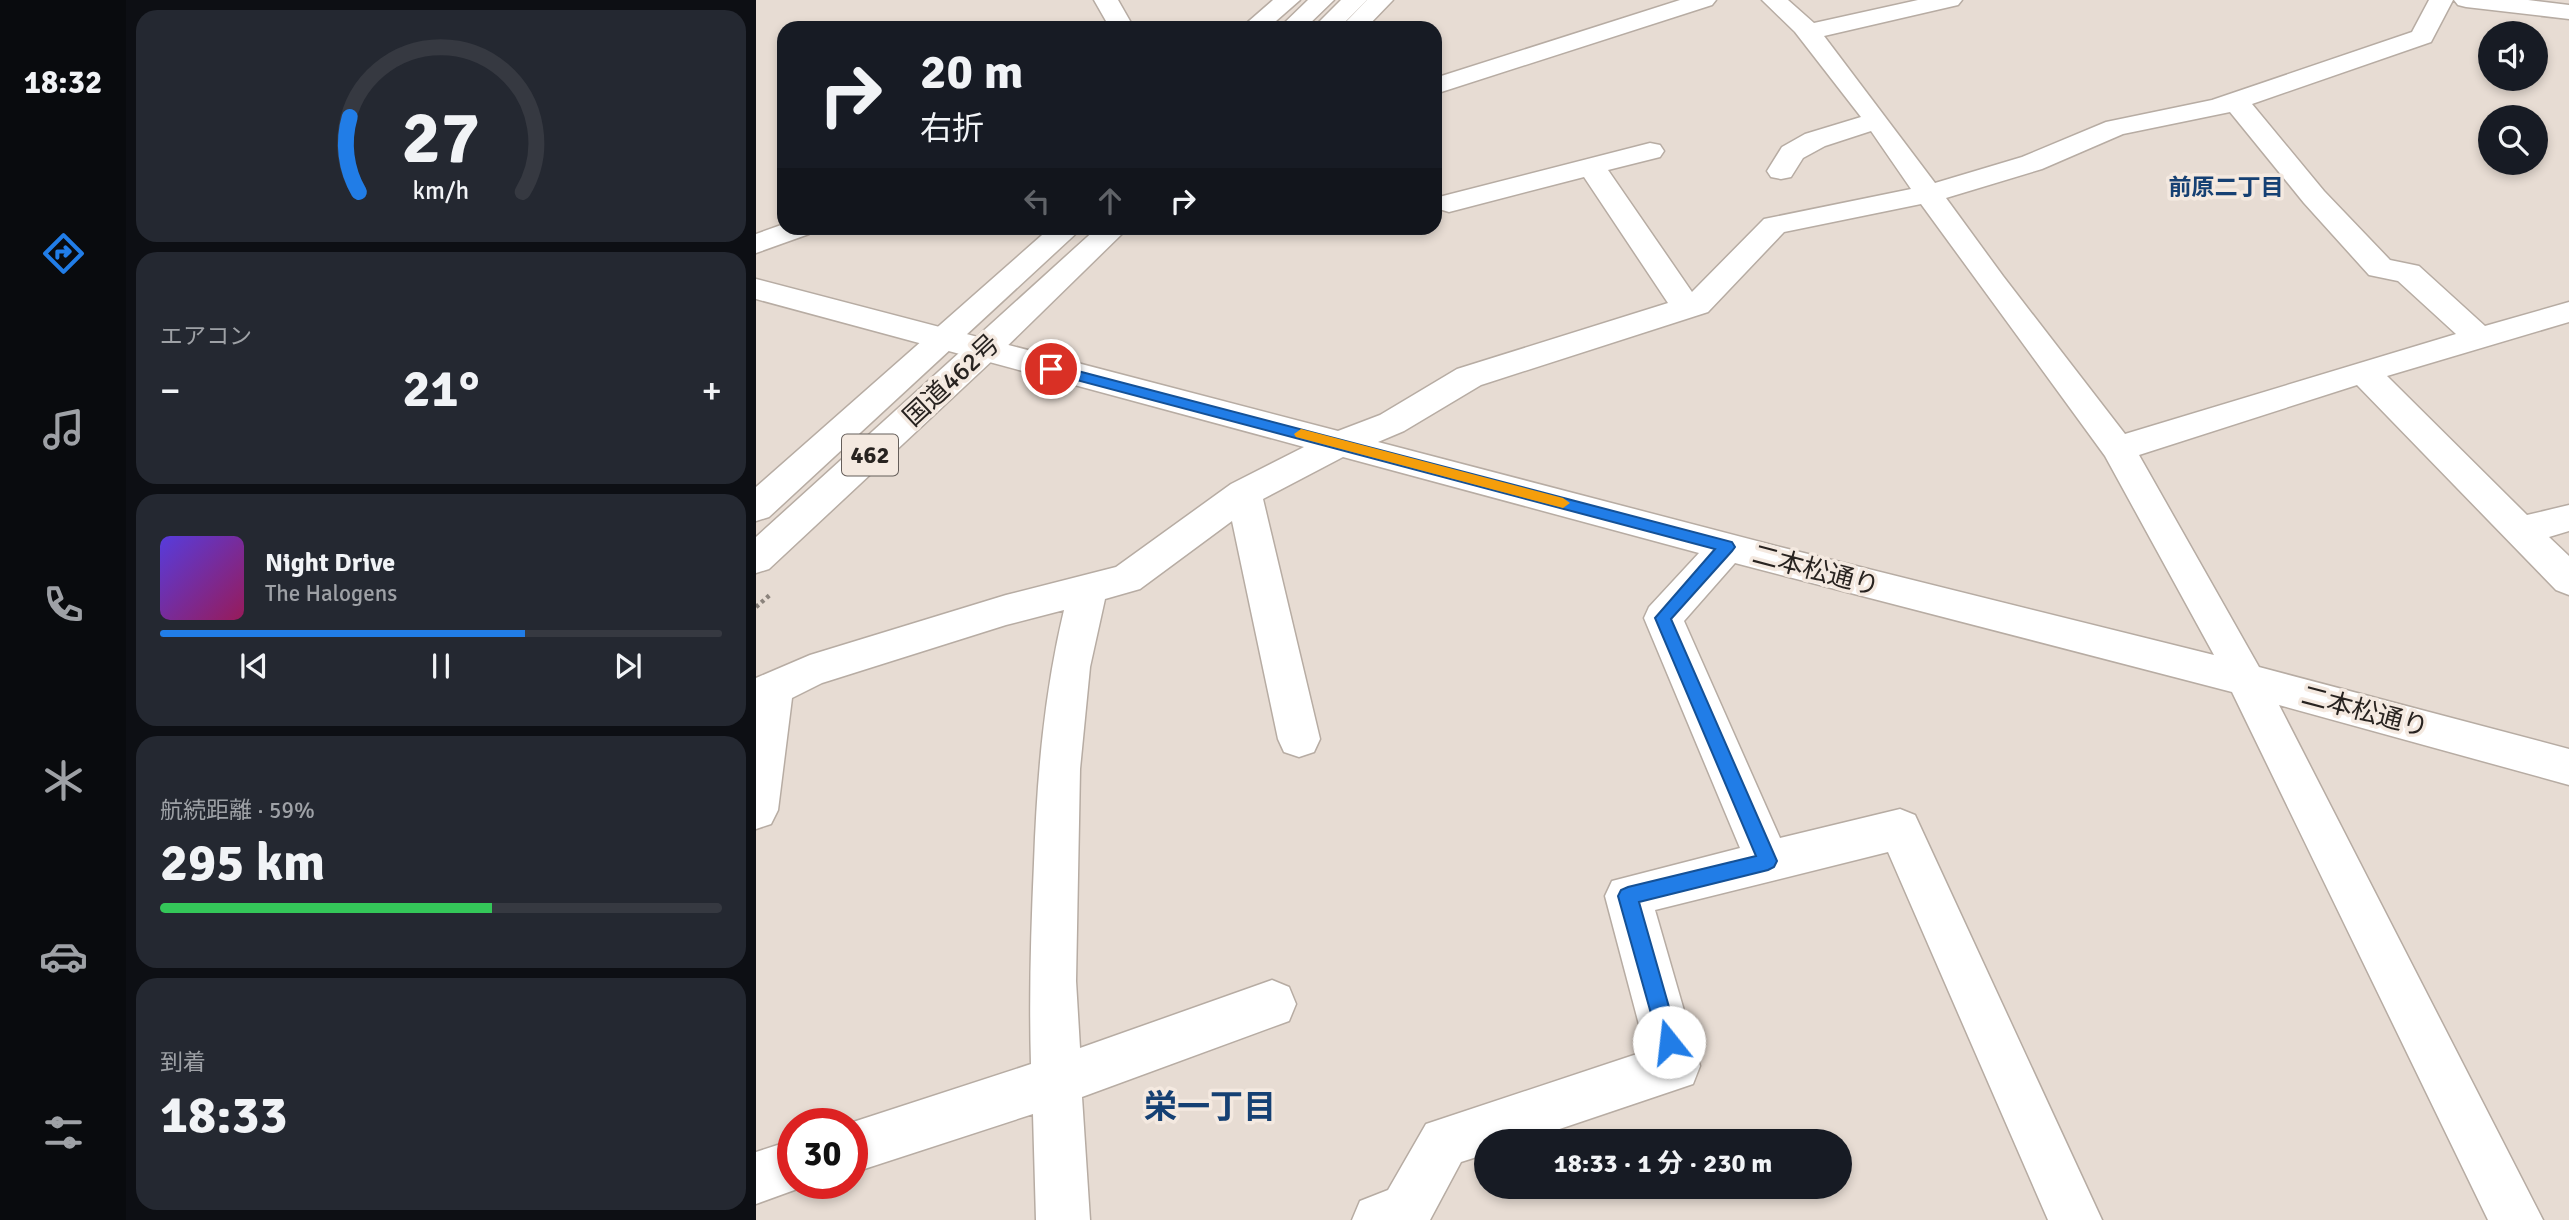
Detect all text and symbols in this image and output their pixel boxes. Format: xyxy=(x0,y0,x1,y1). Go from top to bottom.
map controls xyxy=(2478,21,2548,175)
button: sound xyxy=(2478,21,2548,91)
text: 20 m xyxy=(920,42,1023,102)
icon: right xyxy=(805,49,896,140)
text: 18:32 xyxy=(24,63,102,102)
text: 27 xyxy=(402,94,480,183)
button: search xyxy=(2478,105,2548,175)
text: 右折 xyxy=(920,109,984,148)
district label: 前原二丁目 xyxy=(2169,173,2284,202)
text: km/h xyxy=(413,175,469,206)
icon: left xyxy=(1018,182,1056,220)
icon: ahead xyxy=(1091,182,1129,220)
icon: right xyxy=(1164,182,1202,220)
icon: directions xyxy=(39,229,88,278)
text: エアコン xyxy=(160,322,252,351)
street label: 国道462号 xyxy=(897,328,1007,433)
pin xyxy=(1021,339,1081,399)
icon: arrive xyxy=(1032,350,1070,388)
text: 21° xyxy=(403,357,479,421)
text: − xyxy=(160,367,181,414)
text: + xyxy=(701,367,722,414)
icon: music xyxy=(39,405,88,454)
road number: 462 xyxy=(842,434,898,476)
street label: 二本松通り xyxy=(1749,539,1883,603)
text: Night Drive xyxy=(265,547,395,579)
text: The Halogens xyxy=(265,579,397,608)
icon: phone xyxy=(39,580,88,629)
icon: previous xyxy=(235,647,273,685)
icon: pause xyxy=(422,647,460,685)
icon: next xyxy=(609,647,647,685)
street label: 二本松通り xyxy=(2298,680,2432,744)
icon: climate xyxy=(39,756,88,805)
text: 航続距離 · 59% xyxy=(160,796,315,825)
text: 295 km xyxy=(160,831,325,895)
icon: car xyxy=(39,932,88,981)
position arrow xyxy=(1632,1005,1706,1079)
text: 到着 xyxy=(160,1048,206,1077)
text: 18:33 xyxy=(160,1083,288,1147)
district label: 栄一丁目 xyxy=(1144,1087,1276,1128)
icon: filters xyxy=(39,1108,88,1157)
speed limit sign: 30 xyxy=(777,1108,868,1199)
text: 18:33 · 1 分 · 230 m xyxy=(1554,1148,1772,1180)

